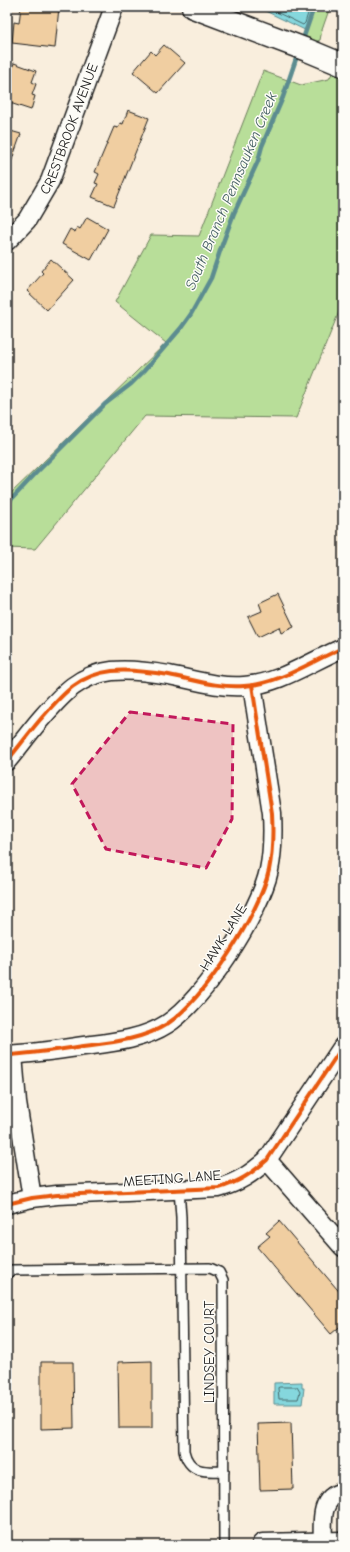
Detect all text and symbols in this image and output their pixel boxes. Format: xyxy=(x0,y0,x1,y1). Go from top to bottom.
street label: CRESTBROOK AVENUE xyxy=(36,61,102,197)
water label: South Branch Pennsauken Creek xyxy=(181,89,281,292)
street label: HAWK LANE xyxy=(196,901,251,974)
street label: MEETING LANE xyxy=(122,1167,222,1190)
street label: LINDSEY COURT xyxy=(201,1300,218,1403)

